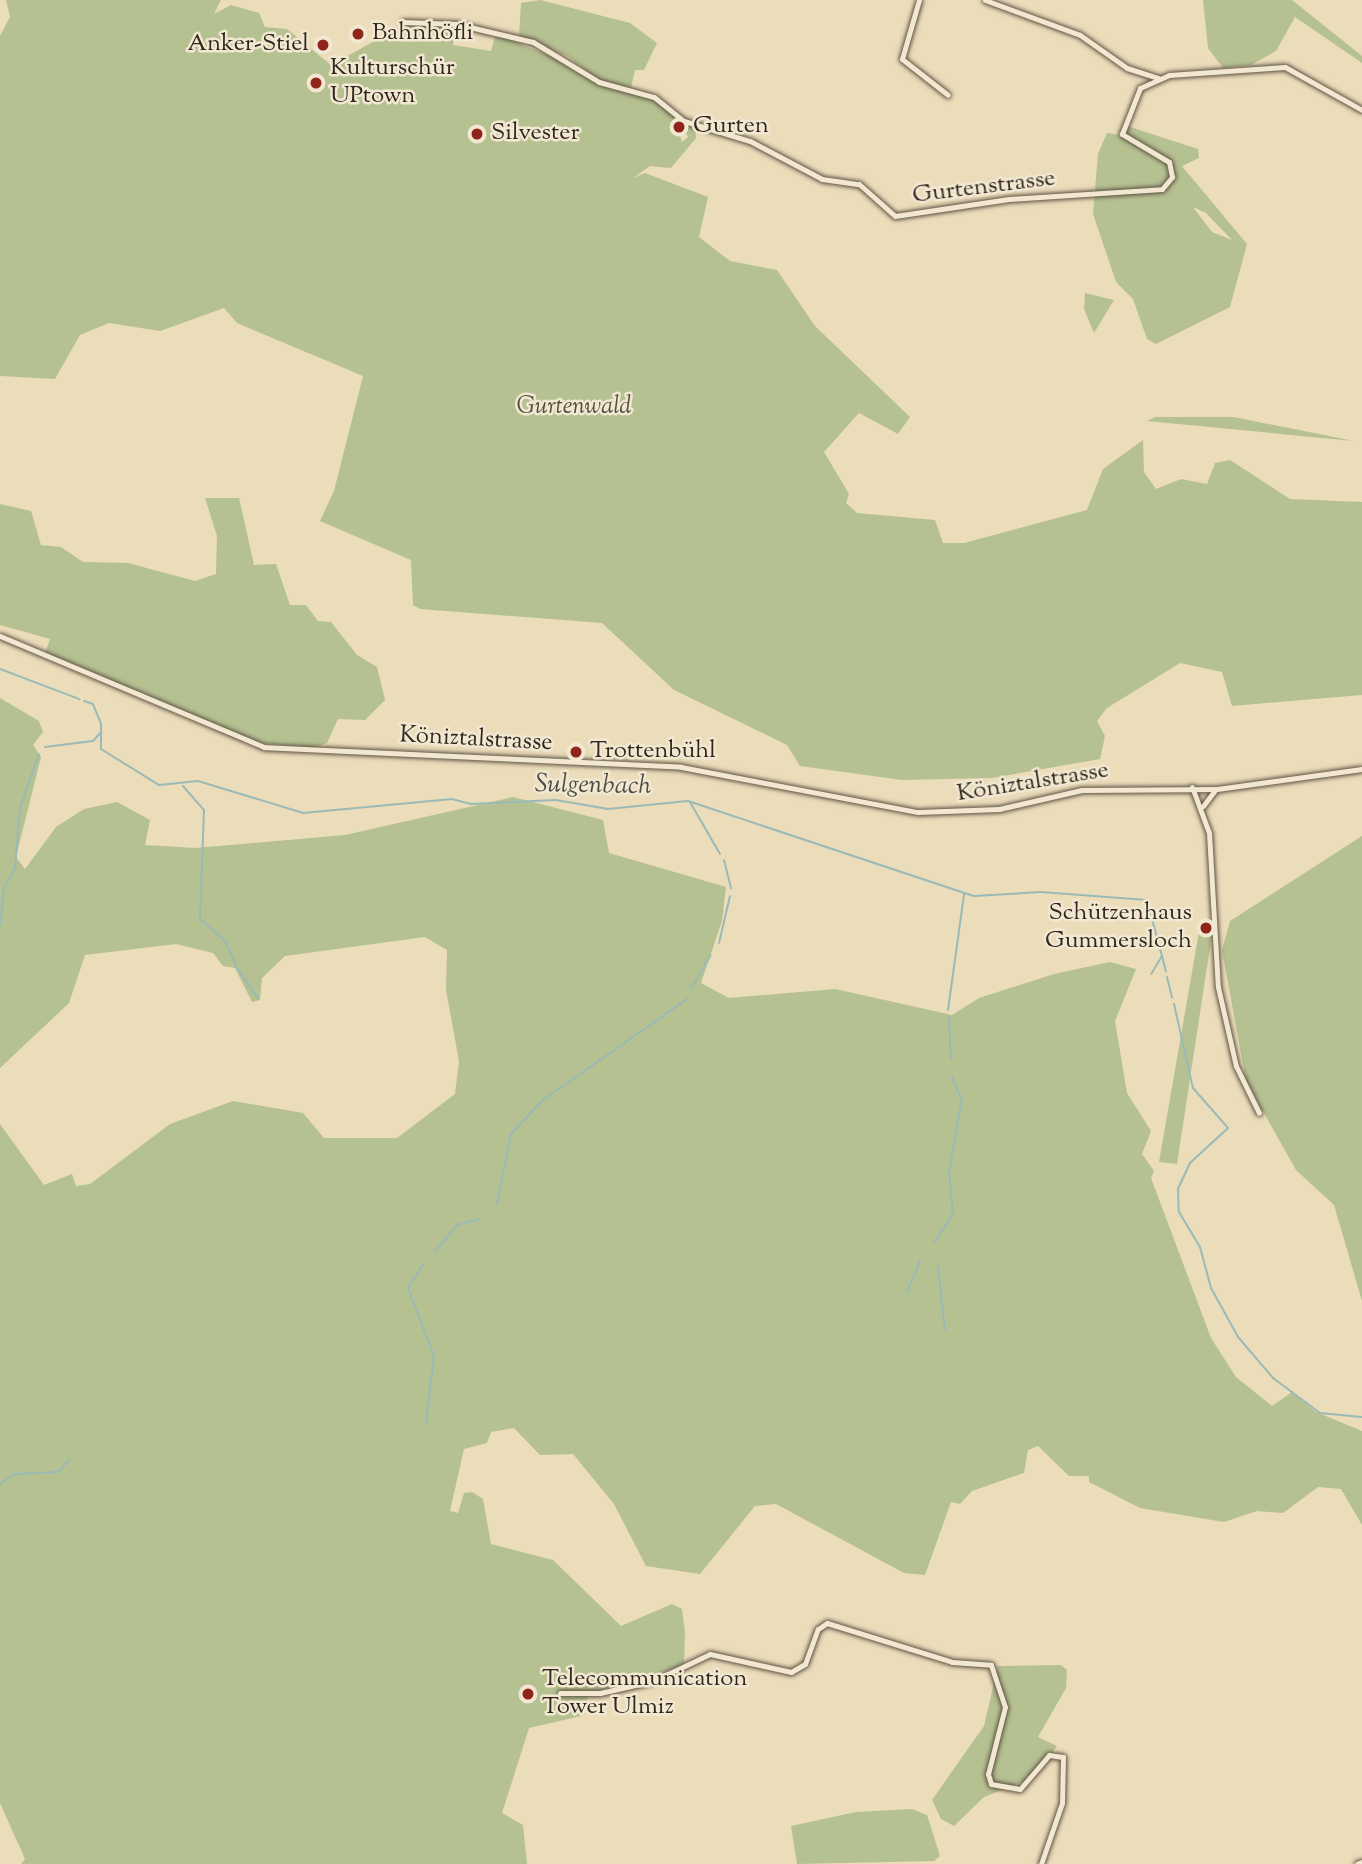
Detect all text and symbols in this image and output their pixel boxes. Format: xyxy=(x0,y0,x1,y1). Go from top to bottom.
place label: Bahnhöfli xyxy=(372,20,473,48)
marker: Bahnhöfli xyxy=(350,26,366,42)
place label: Anker-Stiel xyxy=(187,31,309,59)
marker: Anker-Stiel xyxy=(315,37,331,53)
place label: Kulturschür UPtown xyxy=(330,55,455,111)
marker: Kulturschür UPtown xyxy=(308,75,324,91)
place label: Gurten xyxy=(693,113,769,141)
marker: Gurten xyxy=(671,119,687,135)
place label: Silvester xyxy=(491,120,579,148)
marker: Silvester xyxy=(469,126,485,142)
street label: Gurtenstrasse xyxy=(911,165,1057,211)
park label: Gurtenwald xyxy=(516,394,632,422)
street label: Köniztalstrasse xyxy=(399,722,553,758)
place label: Trottenbühl xyxy=(590,738,716,766)
marker: Trottenbühl xyxy=(568,744,584,760)
street label: Köniztalstrasse xyxy=(955,757,1111,809)
water label: Sulgenbach xyxy=(535,769,651,803)
place label: Schützenhaus Gummersloch xyxy=(1045,900,1192,956)
marker: Schützenhaus Gummersloch xyxy=(1198,920,1214,936)
place label: Telecommunication Tower Ulmiz xyxy=(542,1666,747,1722)
marker: Telecommunication Tower Ulmiz xyxy=(520,1686,536,1702)

